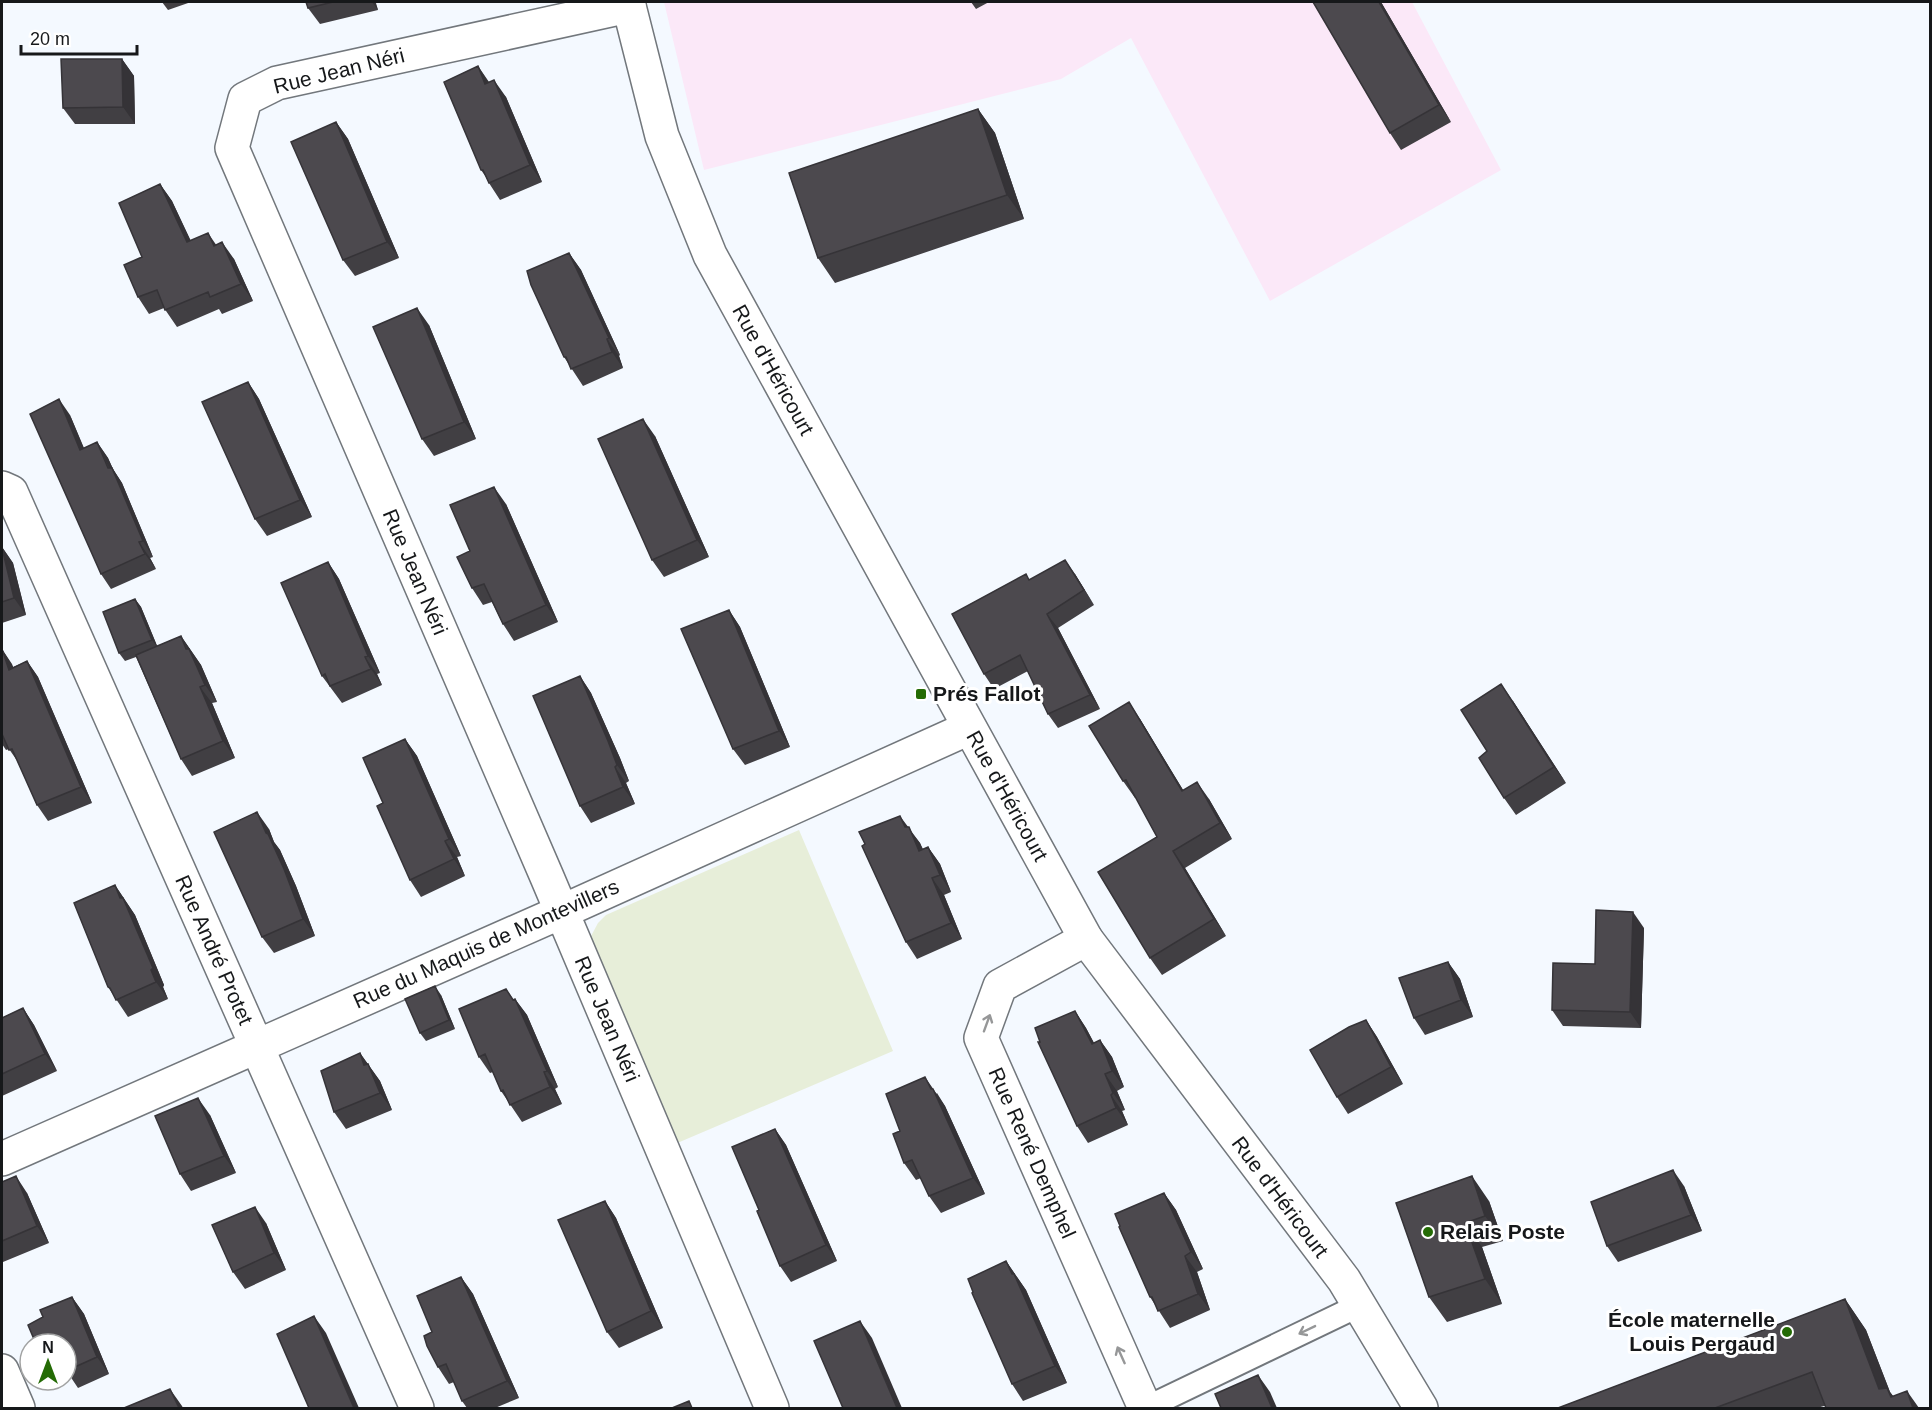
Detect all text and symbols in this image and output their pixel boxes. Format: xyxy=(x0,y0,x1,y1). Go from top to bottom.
scale bar xyxy=(21,18,136,56)
text: 20 m xyxy=(30,29,70,49)
street label: Rue Jean Néri xyxy=(271,43,407,98)
street label: Rue d'Héricourt xyxy=(728,301,819,439)
street label: Rue Jean Néri xyxy=(379,506,452,638)
place label: Prés Fallot xyxy=(933,682,1040,705)
marker: Prés Fallot xyxy=(914,687,928,701)
street label: Rue d'Héricourt xyxy=(962,727,1053,865)
street label: Rue André Protet xyxy=(171,872,258,1028)
street label: Rue du Maquis de Montevillers xyxy=(349,874,622,1013)
street label: Rue Jean Néri xyxy=(571,953,644,1085)
one-way arrow xyxy=(982,1014,993,1032)
street label: Rue René Demphel xyxy=(984,1064,1080,1242)
street label: Rue d'Héricourt xyxy=(1228,1132,1333,1262)
place label: Relais Poste xyxy=(1440,1220,1565,1243)
marker: Relais Poste xyxy=(1421,1225,1435,1239)
place label: École maternelle Louis Pergaud xyxy=(1608,1308,1775,1355)
one-way arrow xyxy=(1299,1325,1317,1337)
marker: École maternelle Louis Pergaud xyxy=(1780,1325,1794,1339)
north arrow xyxy=(18,1332,78,1392)
text: N xyxy=(42,1339,54,1356)
one-way arrow xyxy=(1115,1346,1126,1365)

